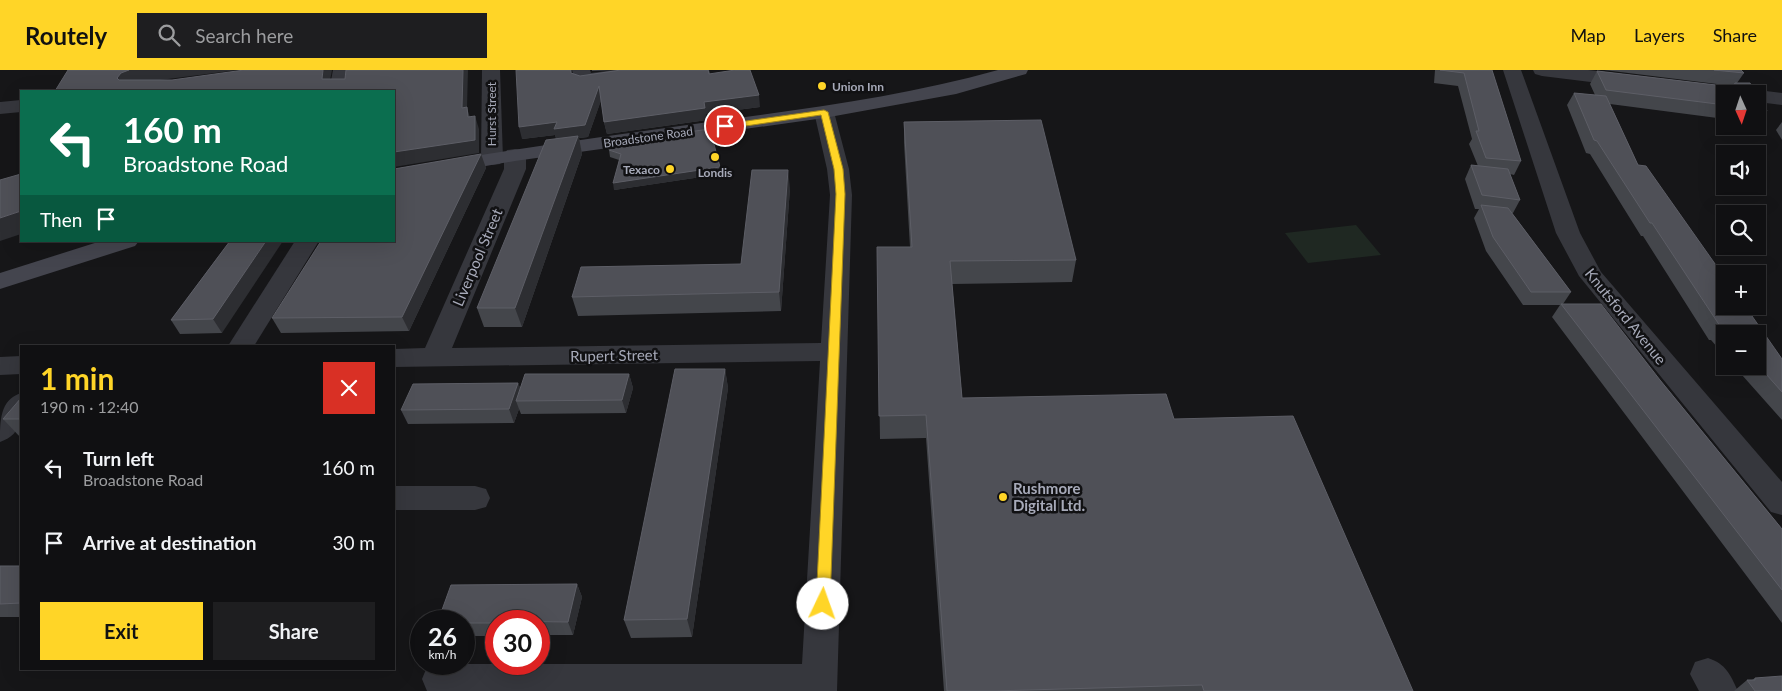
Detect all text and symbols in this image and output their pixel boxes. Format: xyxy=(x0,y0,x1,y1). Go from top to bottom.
search box xyxy=(137,13,487,58)
text: Routely xyxy=(25,21,107,50)
icon: search xyxy=(155,21,183,49)
text: Search here xyxy=(195,24,293,47)
text: Map xyxy=(1570,24,1606,46)
text: Layers xyxy=(1634,24,1685,46)
text: Share xyxy=(1713,24,1757,46)
place label: Union Inn xyxy=(832,79,884,94)
marker: Union Inn xyxy=(816,80,828,92)
street label: Hurst Street xyxy=(484,81,499,146)
north arrow xyxy=(1716,85,1766,135)
map controls xyxy=(1716,85,1766,375)
pin xyxy=(704,105,746,147)
text: 160 m xyxy=(123,108,222,150)
icon: left xyxy=(40,110,105,175)
icon: arrive xyxy=(711,112,739,140)
street label: Broadstone Road xyxy=(602,123,694,151)
button: sound xyxy=(1716,145,1766,195)
text: Broadstone Road xyxy=(123,150,288,177)
marker: Londis xyxy=(709,151,721,163)
place label: Texaco xyxy=(623,162,660,177)
marker: Texaco xyxy=(664,163,676,175)
place label: Londis xyxy=(698,165,732,180)
icon: arrive xyxy=(92,205,120,233)
street label: Liverpool Street xyxy=(448,205,506,309)
button: search xyxy=(1716,205,1766,255)
text: Then xyxy=(40,208,82,231)
street label: Knutsford Avenue xyxy=(1582,264,1670,368)
button: + xyxy=(1716,265,1766,315)
button: − xyxy=(1716,325,1766,375)
street label: Rupert Street xyxy=(570,345,659,365)
text: 1 min xyxy=(40,360,114,396)
button: close xyxy=(323,362,375,414)
text: 190 m · 12:40 xyxy=(40,397,139,416)
text: Turn left xyxy=(83,447,154,470)
icon: left xyxy=(40,454,68,482)
text: 160 m xyxy=(321,456,375,479)
text: Broadstone Road xyxy=(83,470,203,489)
place label: Rushmore Digital Ltd. xyxy=(1013,479,1085,514)
marker: Rushmore Digital Ltd. xyxy=(997,491,1009,503)
icon: arrive xyxy=(40,529,68,557)
text: Arrive at destination xyxy=(83,531,256,554)
text: 30 m xyxy=(332,531,375,554)
position arrow xyxy=(796,577,848,629)
button: Exit xyxy=(40,602,203,660)
button: Share xyxy=(213,602,375,660)
speed limit sign: 30 xyxy=(485,610,550,675)
text: 26 xyxy=(428,621,457,651)
text: km/h xyxy=(428,647,457,662)

